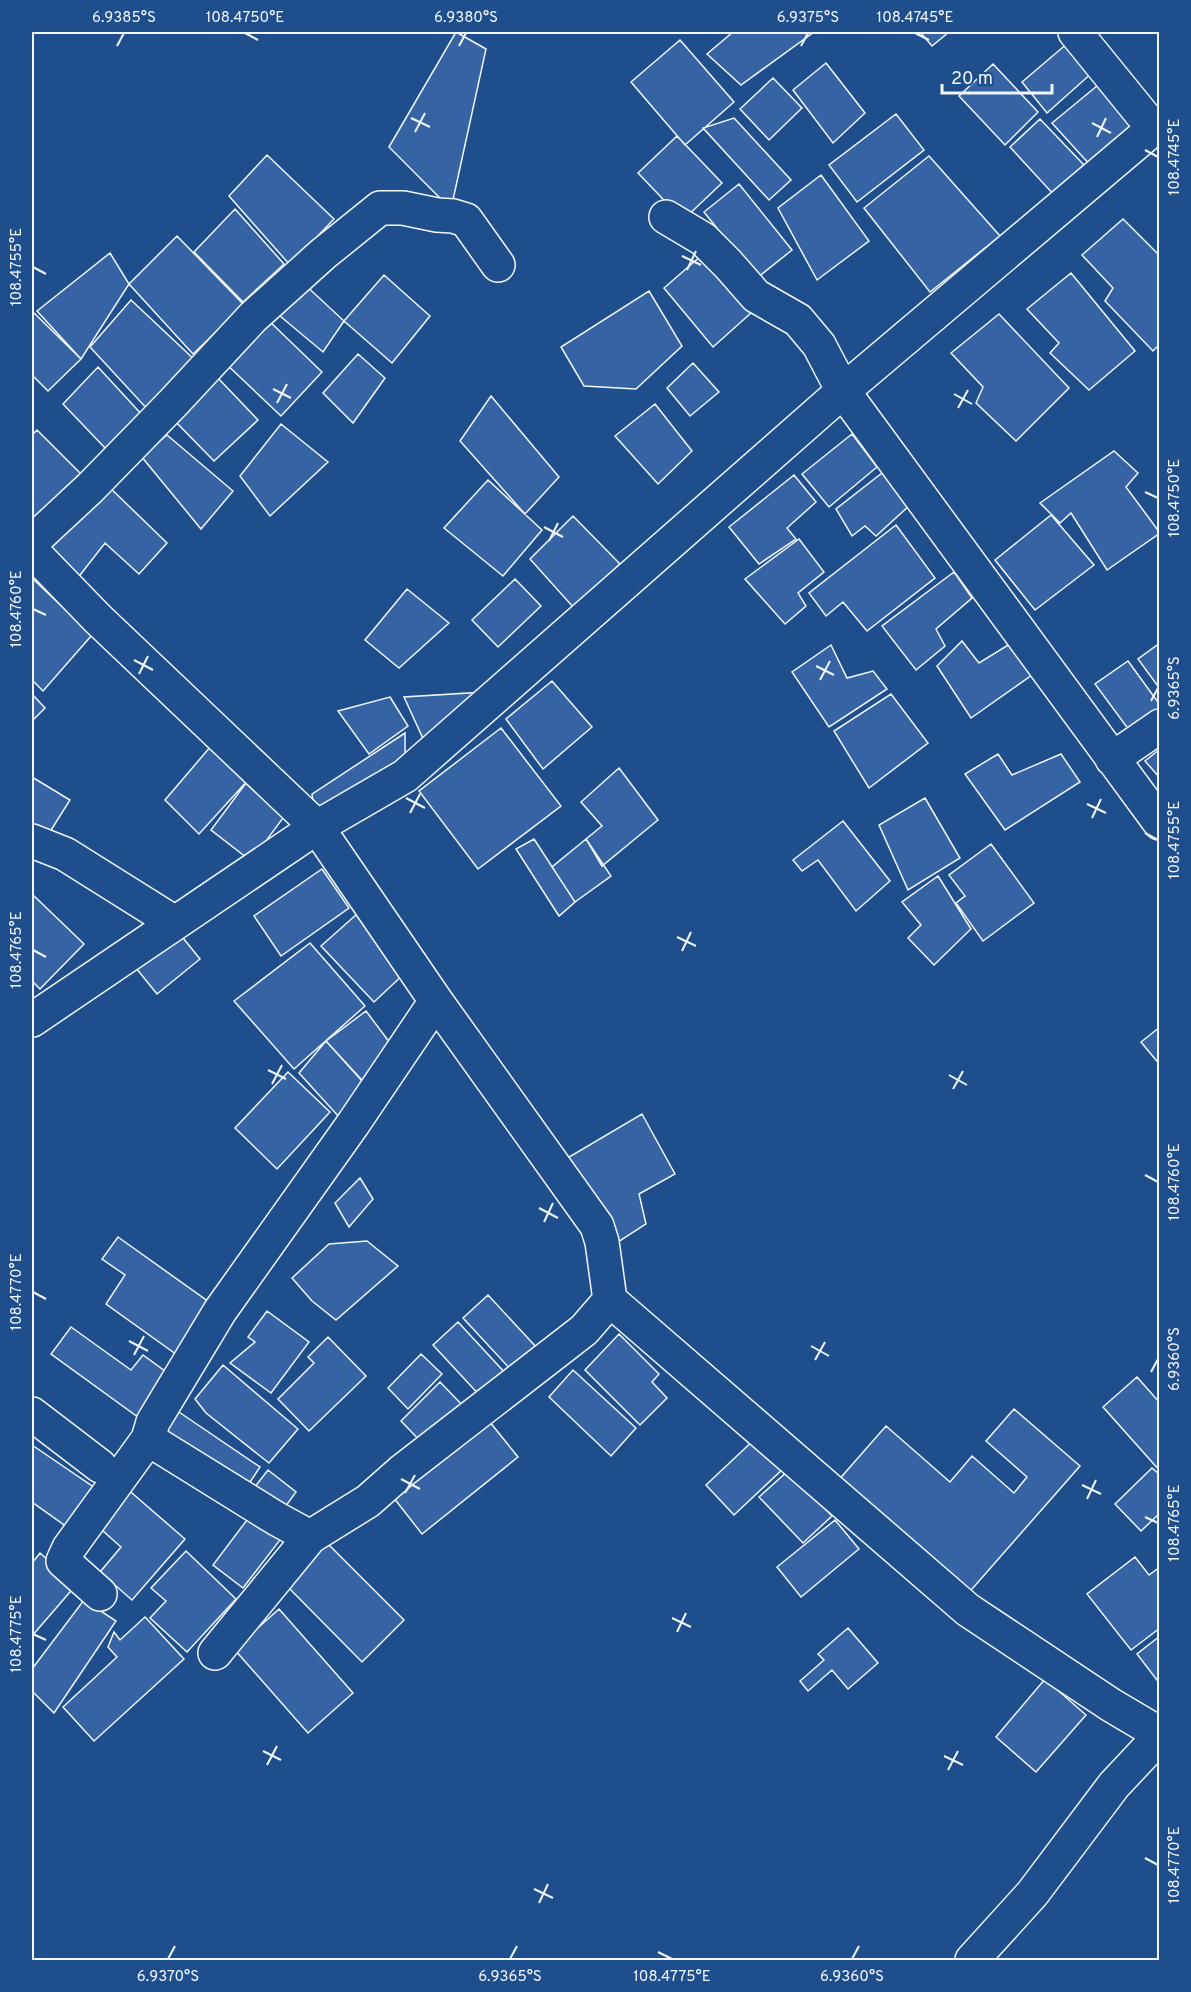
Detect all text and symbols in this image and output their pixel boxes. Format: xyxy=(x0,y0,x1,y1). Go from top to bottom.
text: 6.9385°S xyxy=(92,9,156,28)
text: 108.4750°E xyxy=(206,9,284,28)
text: 6.9380°S xyxy=(434,9,498,28)
text: 6.9375°S xyxy=(777,9,839,28)
text: 108.4745°E xyxy=(877,9,953,28)
scale bar xyxy=(942,57,1052,95)
text: 20 m xyxy=(951,68,993,91)
text: 108.4745°E xyxy=(1166,119,1185,195)
text: 108.4755°E xyxy=(8,228,27,306)
text: 108.4750°E xyxy=(1166,459,1185,537)
text: 108.4760°E xyxy=(8,570,27,648)
text: 6.9365°S xyxy=(1166,656,1185,720)
text: 108.4755°E xyxy=(1166,801,1185,879)
text: 108.4765°E xyxy=(8,911,27,989)
text: 108.4760°E xyxy=(1166,1143,1185,1221)
text: 108.4770°E xyxy=(8,1253,27,1331)
text: 6.9360°S xyxy=(1166,1327,1185,1391)
text: 108.4765°E xyxy=(1166,1484,1185,1562)
text: 108.4775°E xyxy=(8,1595,27,1673)
text: 108.4770°E xyxy=(1166,1826,1185,1904)
text: 6.9370°S xyxy=(137,1968,199,1987)
text: 6.9365°S xyxy=(478,1968,542,1987)
text: 108.4775°E xyxy=(633,1968,711,1987)
text: 6.9360°S xyxy=(820,1968,884,1987)

